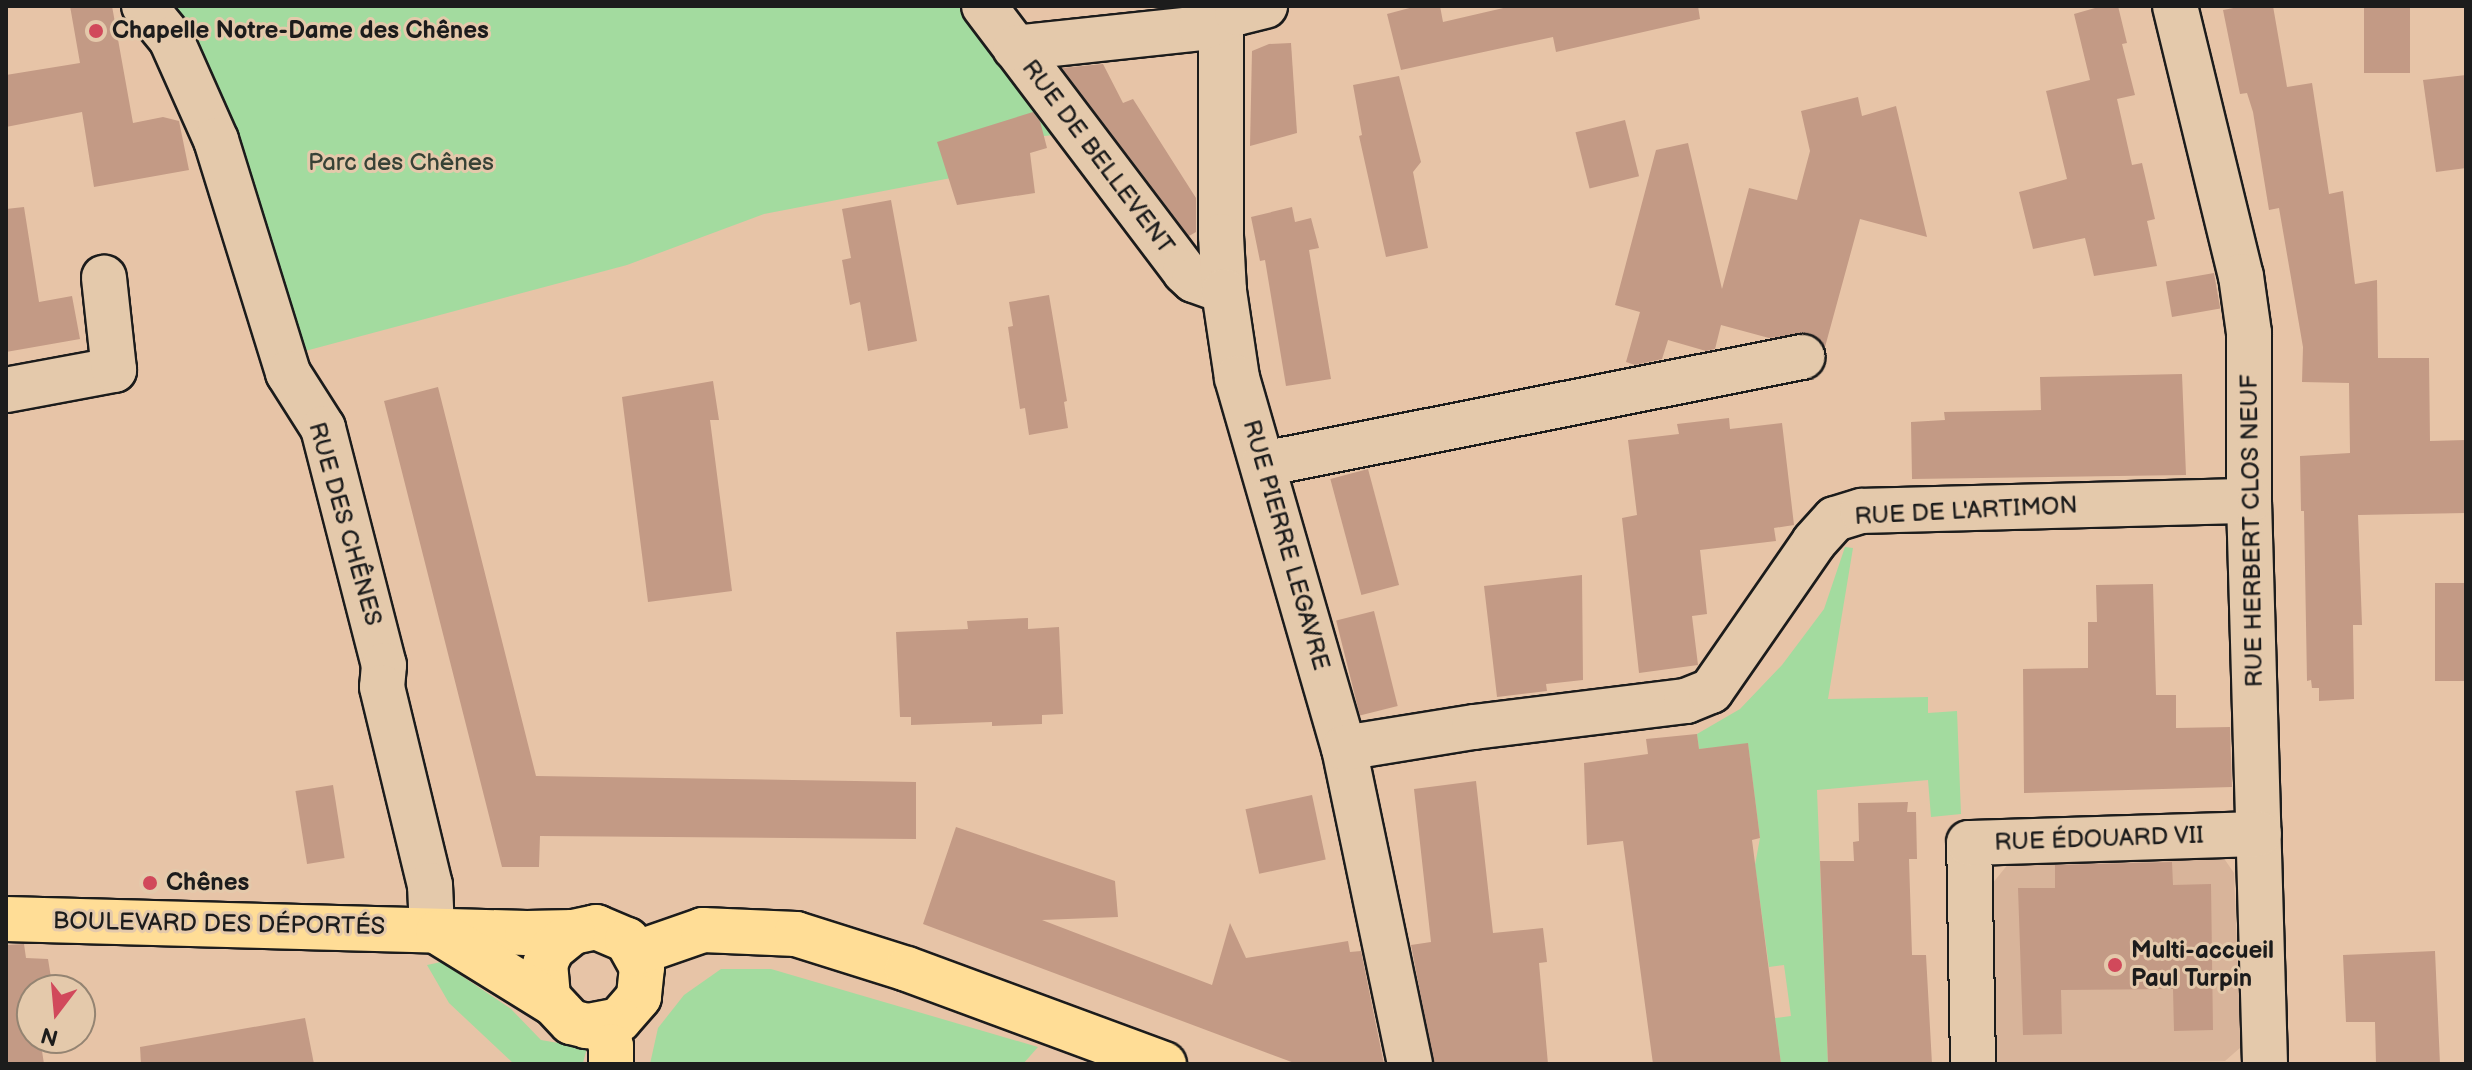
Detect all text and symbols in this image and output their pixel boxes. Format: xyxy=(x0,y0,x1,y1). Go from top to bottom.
place label: Chapelle Notre-Dame des Chênes xyxy=(112,17,489,45)
marker: Chapelle Notre-Dame des Chênes xyxy=(87,22,105,40)
street label: RUE DE BELLEVENT xyxy=(1016,54,1180,260)
park label: Parc des Chênes xyxy=(308,149,494,177)
street label: RUE HERBERT CLOS NEUF xyxy=(2235,374,2269,688)
street label: RUE PIERRE LEGAVRE xyxy=(1236,417,1336,673)
street label: RUE DES CHÊNES xyxy=(302,419,388,629)
street label: RUE DE L'ARTIMON xyxy=(1854,491,2078,531)
street label: RUE ÉDOUARD VII xyxy=(1994,821,2204,857)
place label: Chênes xyxy=(166,869,249,897)
marker: Chênes xyxy=(141,874,159,892)
street label: BOULEVARD DES DÉPORTÉS xyxy=(53,907,385,941)
place label: Multi-accueil Paul Turpin xyxy=(2131,937,2274,993)
marker: Multi-accueil Paul Turpin xyxy=(2106,956,2124,974)
north arrow xyxy=(16,974,96,1054)
text: N xyxy=(38,1020,61,1051)

